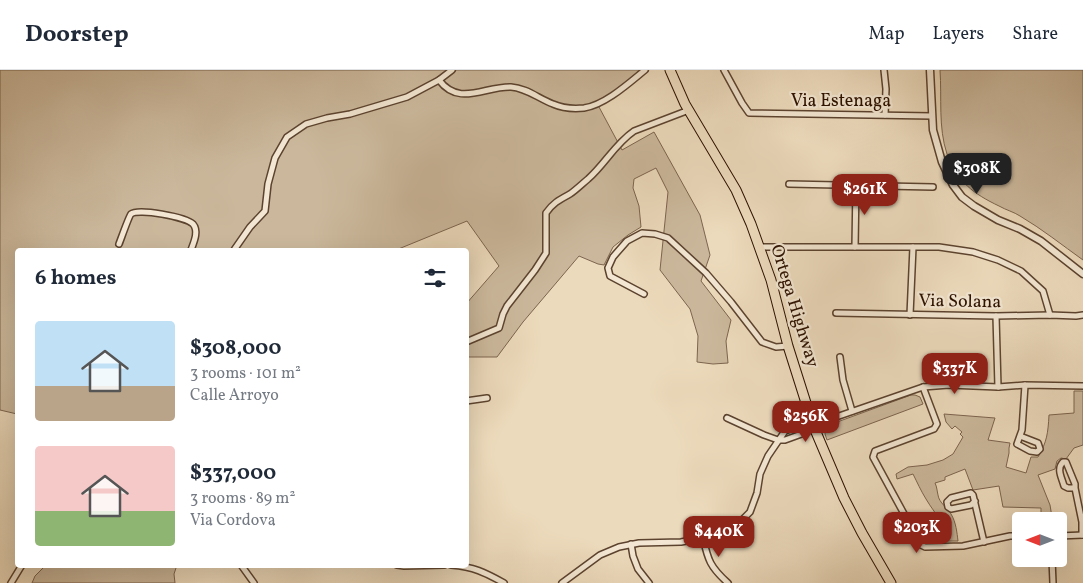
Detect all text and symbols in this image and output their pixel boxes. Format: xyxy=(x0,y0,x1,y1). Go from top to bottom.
text: Doorstep xyxy=(25,18,129,52)
text: Map xyxy=(868,22,904,47)
text: Layers xyxy=(932,22,984,47)
text: Share xyxy=(1012,22,1058,47)
street label: Via Estenaga xyxy=(791,89,891,114)
pin: $308K xyxy=(942,152,1012,195)
text: $308K xyxy=(953,158,1001,180)
pin: $261K xyxy=(830,174,900,216)
text: $261K xyxy=(843,179,887,201)
street label: Ortega Highway xyxy=(763,241,825,371)
text: 6 homes xyxy=(35,264,116,293)
icon: filters xyxy=(421,264,449,292)
street label: Via Solana xyxy=(918,289,1002,315)
text: $308,000 xyxy=(190,334,281,363)
icon: home xyxy=(75,341,135,401)
pin: $337K xyxy=(920,352,990,395)
text: $337K xyxy=(933,358,977,380)
text: 3 rooms · 101 m² xyxy=(190,363,301,385)
text: Calle Arroyo xyxy=(190,385,279,407)
pin: $256K xyxy=(771,400,841,443)
text: $256K xyxy=(783,406,829,428)
text: $337,000 xyxy=(190,459,276,488)
icon: home xyxy=(75,466,135,526)
text: 3 rooms · 89 m² xyxy=(190,488,295,510)
text: Via Cordova xyxy=(190,510,276,532)
pin: $203K xyxy=(882,512,952,554)
north arrow xyxy=(1012,512,1068,568)
map controls xyxy=(1012,512,1067,567)
pin: $440K xyxy=(684,516,754,558)
text: $203K xyxy=(894,517,940,539)
text: $440K xyxy=(694,521,744,543)

